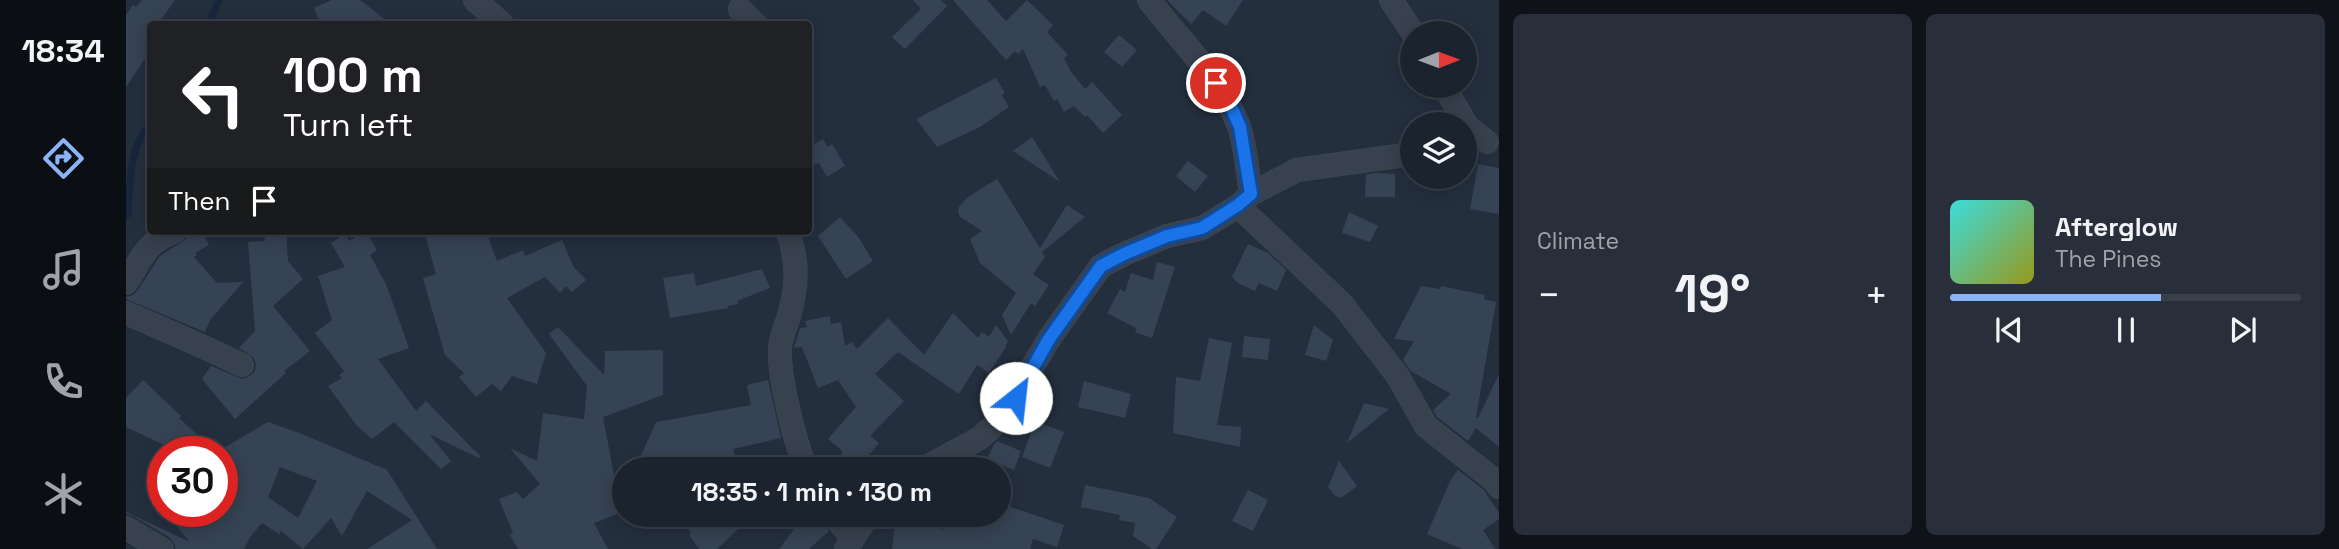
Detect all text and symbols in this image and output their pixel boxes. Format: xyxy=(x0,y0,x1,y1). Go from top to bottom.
north arrow xyxy=(1400,21,1477,98)
map controls xyxy=(1400,21,1477,189)
text: 18:34 xyxy=(21,31,105,71)
text: 100 m xyxy=(283,44,423,106)
icon: left xyxy=(168,49,259,140)
pin xyxy=(1186,53,1246,113)
icon: arrive xyxy=(1197,64,1235,102)
text: Turn left xyxy=(283,105,413,145)
button: layers xyxy=(1400,112,1477,189)
icon: directions xyxy=(39,134,88,183)
icon: arrive xyxy=(245,182,283,220)
text: Then xyxy=(168,184,231,218)
text: Afterglow xyxy=(2055,210,2178,244)
text: Climate xyxy=(1537,226,1619,256)
text: The Pines xyxy=(2055,244,2161,274)
icon: music xyxy=(39,245,88,294)
text: 19° xyxy=(1674,261,1751,327)
text: − xyxy=(1537,271,1561,319)
text: + xyxy=(1864,271,1888,319)
icon: previous xyxy=(1990,311,2028,349)
icon: pause xyxy=(2107,311,2145,349)
icon: next xyxy=(2224,311,2262,349)
icon: phone xyxy=(39,357,88,406)
position arrow xyxy=(979,361,1053,435)
speed limit sign: 30 xyxy=(147,436,238,527)
icon: climate xyxy=(39,469,88,518)
text: 18:35 · 1 min · 130 m xyxy=(691,475,932,509)

